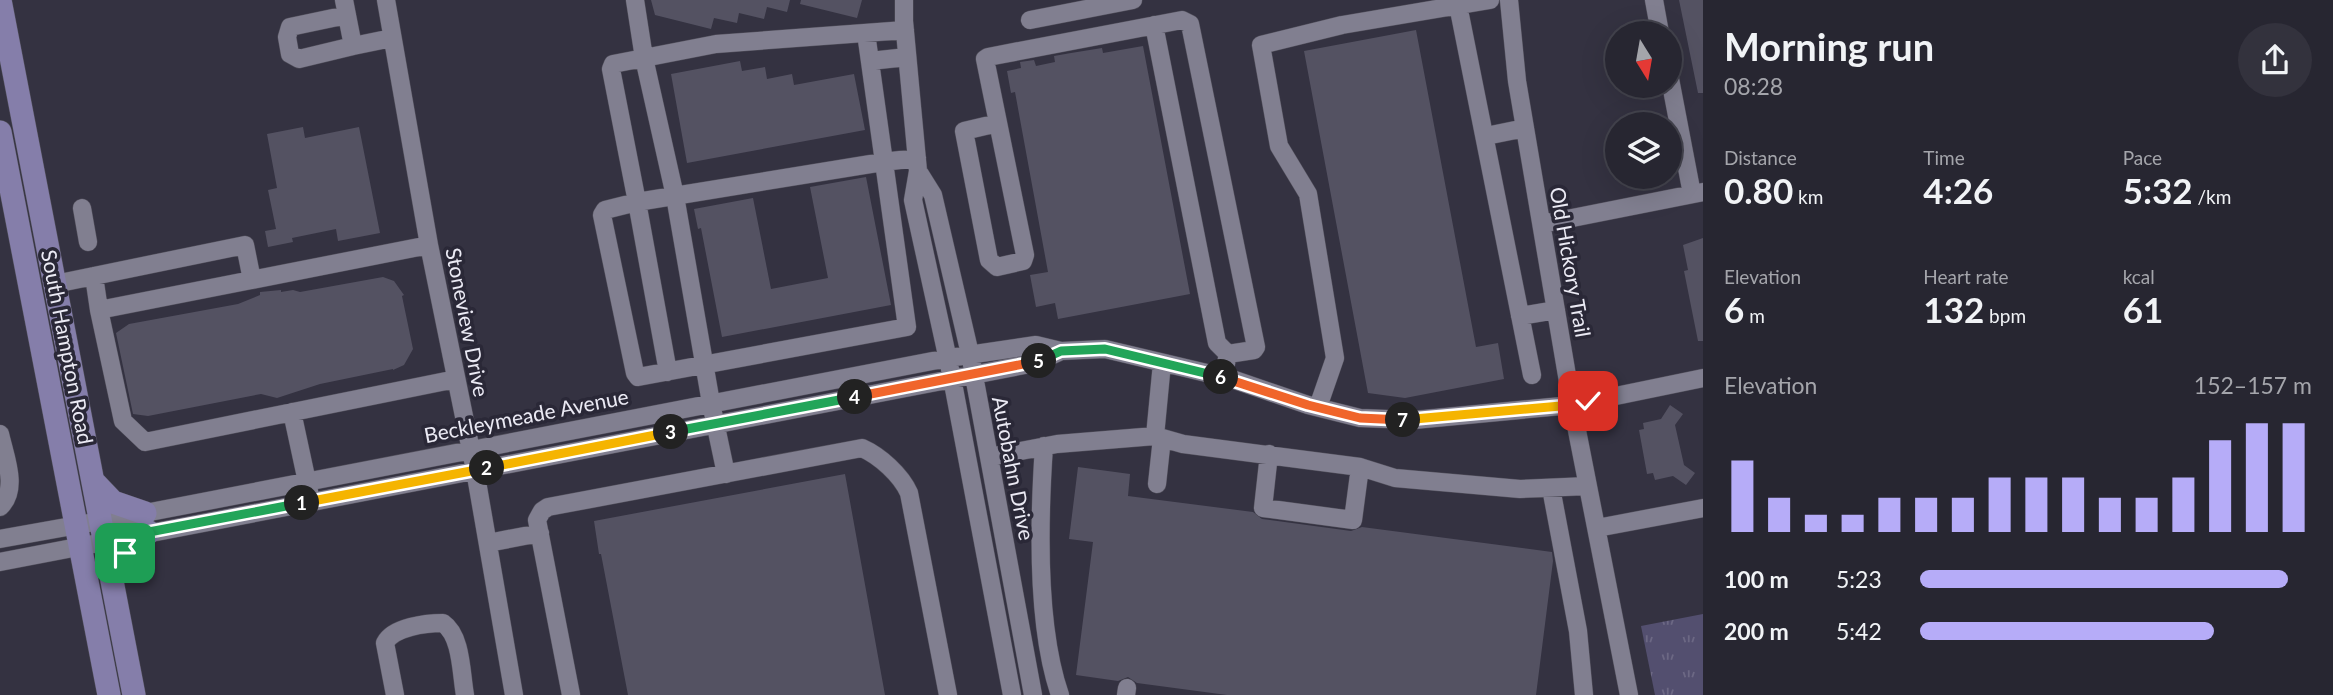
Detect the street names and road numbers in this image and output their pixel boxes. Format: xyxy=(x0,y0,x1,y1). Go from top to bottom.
street label: Old Hickory Trail xyxy=(1545,185,1597,339)
street label: Stoneview Drive xyxy=(441,245,495,399)
street label: South Hampton Road xyxy=(37,248,99,446)
street label: Beckleymeade Avenue xyxy=(422,383,630,447)
street label: Autobahn Drive xyxy=(988,394,1040,542)

